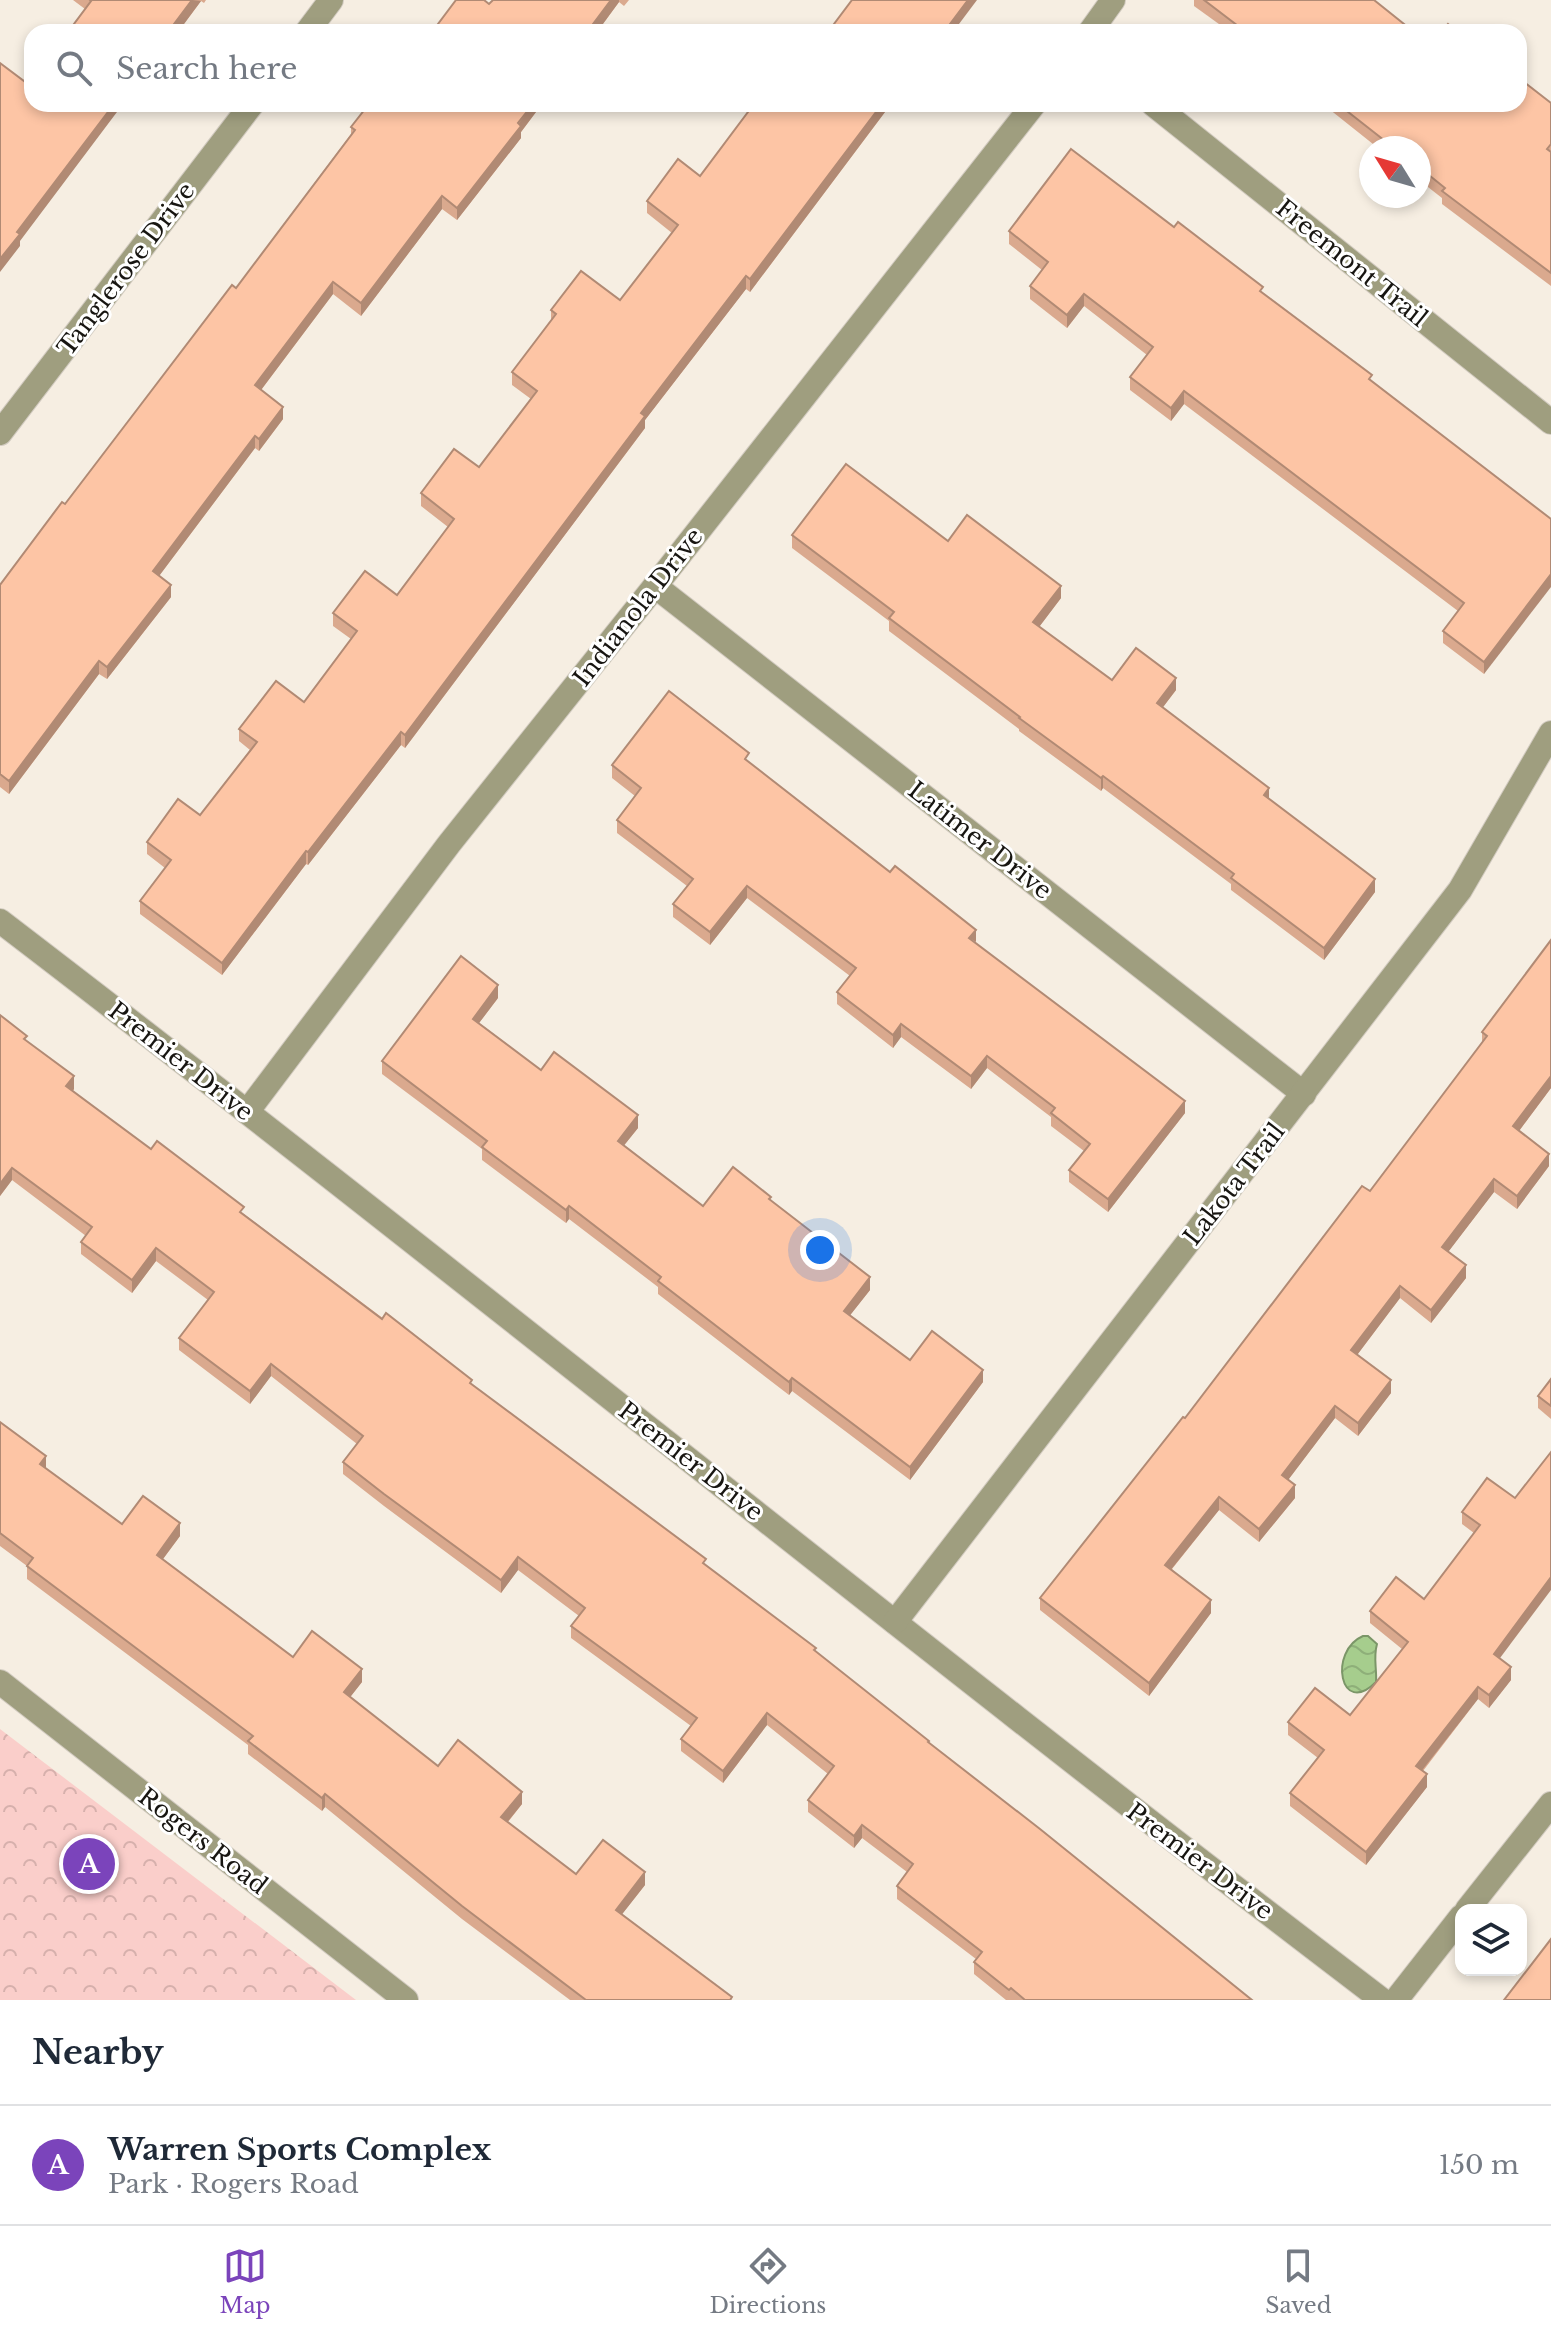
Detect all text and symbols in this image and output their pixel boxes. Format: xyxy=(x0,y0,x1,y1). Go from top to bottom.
search box xyxy=(24,24,1527,112)
icon: search xyxy=(52,46,96,90)
text: Search here xyxy=(116,50,297,87)
north arrow xyxy=(1359,136,1431,208)
street label: Tanglerose Drive xyxy=(51,177,201,361)
street label: Freemont Trail xyxy=(1271,193,1434,333)
street label: Indianola Drive xyxy=(567,522,709,692)
street label: Latimer Drive xyxy=(903,775,1057,905)
street label: Premier Drive xyxy=(103,996,259,1126)
street label: Lakota Trail xyxy=(1177,1117,1291,1251)
your location xyxy=(800,1230,840,1270)
street label: Premier Drive xyxy=(613,1396,769,1526)
street label: Rogers Road xyxy=(133,1782,273,1900)
street label: Premier Drive xyxy=(1121,1797,1279,1925)
pin: A xyxy=(63,1834,115,1894)
map controls xyxy=(1455,1904,1527,1976)
button: layers xyxy=(1455,1904,1527,1976)
text: Nearby xyxy=(32,2031,164,2073)
text: Warren Sports Complex xyxy=(108,2131,491,2168)
text: A xyxy=(47,2149,69,2181)
text: 150 m xyxy=(1439,2149,1519,2181)
text: Park · Rogers Road xyxy=(108,2168,359,2200)
tab: Map xyxy=(219,2244,271,2319)
tab: Directions xyxy=(709,2244,826,2319)
tab: Saved xyxy=(1265,2244,1332,2319)

